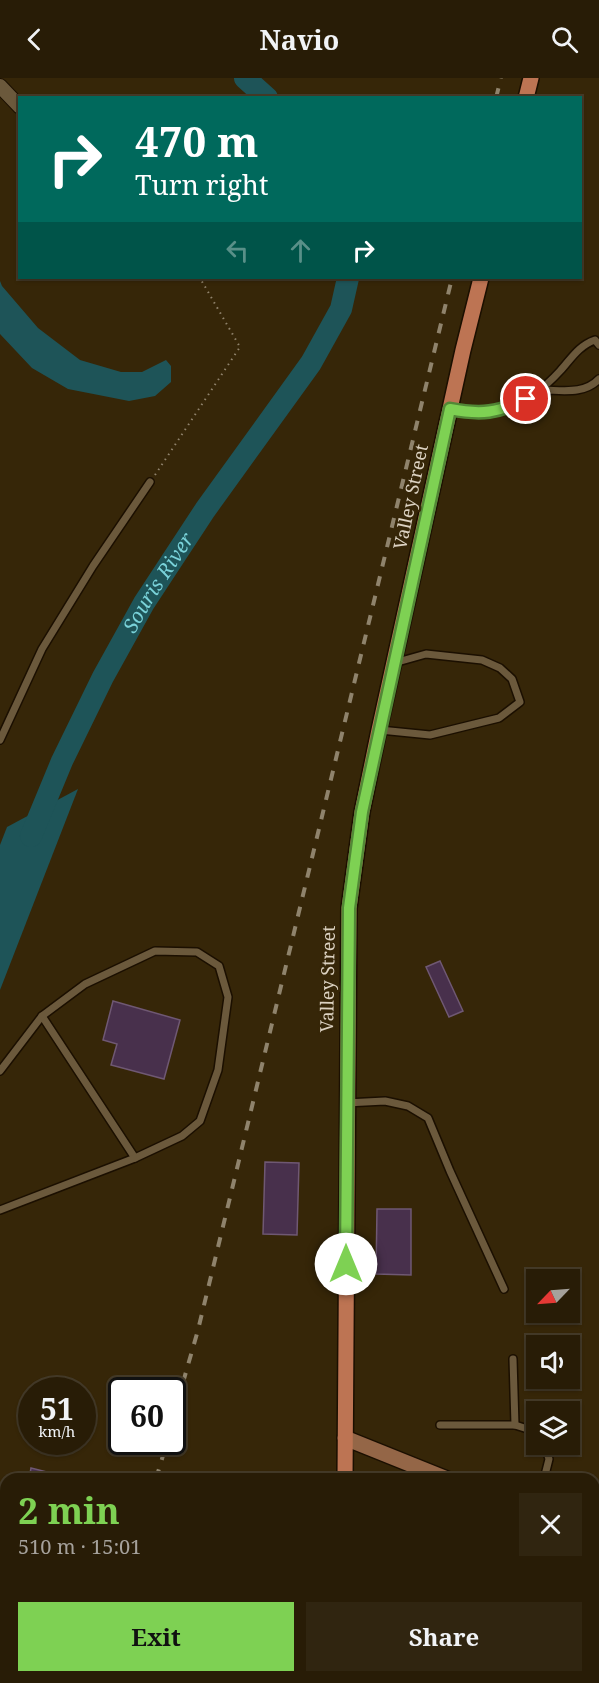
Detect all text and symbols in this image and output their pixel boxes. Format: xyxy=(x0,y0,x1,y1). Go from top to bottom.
text: Navio xyxy=(260,21,339,58)
icon: back xyxy=(18,23,51,56)
icon: search xyxy=(548,23,581,56)
text: 470 m xyxy=(135,112,259,169)
icon: right xyxy=(36,120,114,198)
text: Turn right xyxy=(135,166,268,203)
icon: left xyxy=(221,234,254,267)
icon: ahead xyxy=(284,234,317,267)
icon: right xyxy=(347,234,380,267)
pin xyxy=(500,373,551,424)
icon: arrive xyxy=(509,382,542,415)
street label: Valley Street xyxy=(387,442,433,552)
water label: Souris River xyxy=(116,527,200,637)
street label: Valley Street xyxy=(314,925,340,1033)
position arrow xyxy=(314,1232,378,1296)
north arrow xyxy=(526,1269,580,1323)
map controls xyxy=(526,1269,580,1455)
button: sound xyxy=(526,1335,580,1389)
speed limit sign: 60 xyxy=(108,1377,186,1455)
text: 51 xyxy=(40,1388,74,1429)
button: layers xyxy=(526,1401,580,1455)
text: km/h xyxy=(39,1421,75,1441)
text: 2 min xyxy=(18,1486,120,1535)
button: close xyxy=(519,1493,582,1556)
text: 510 m · 15:01 xyxy=(18,1533,141,1560)
button: Exit xyxy=(18,1602,294,1671)
button: Share xyxy=(306,1602,582,1671)

